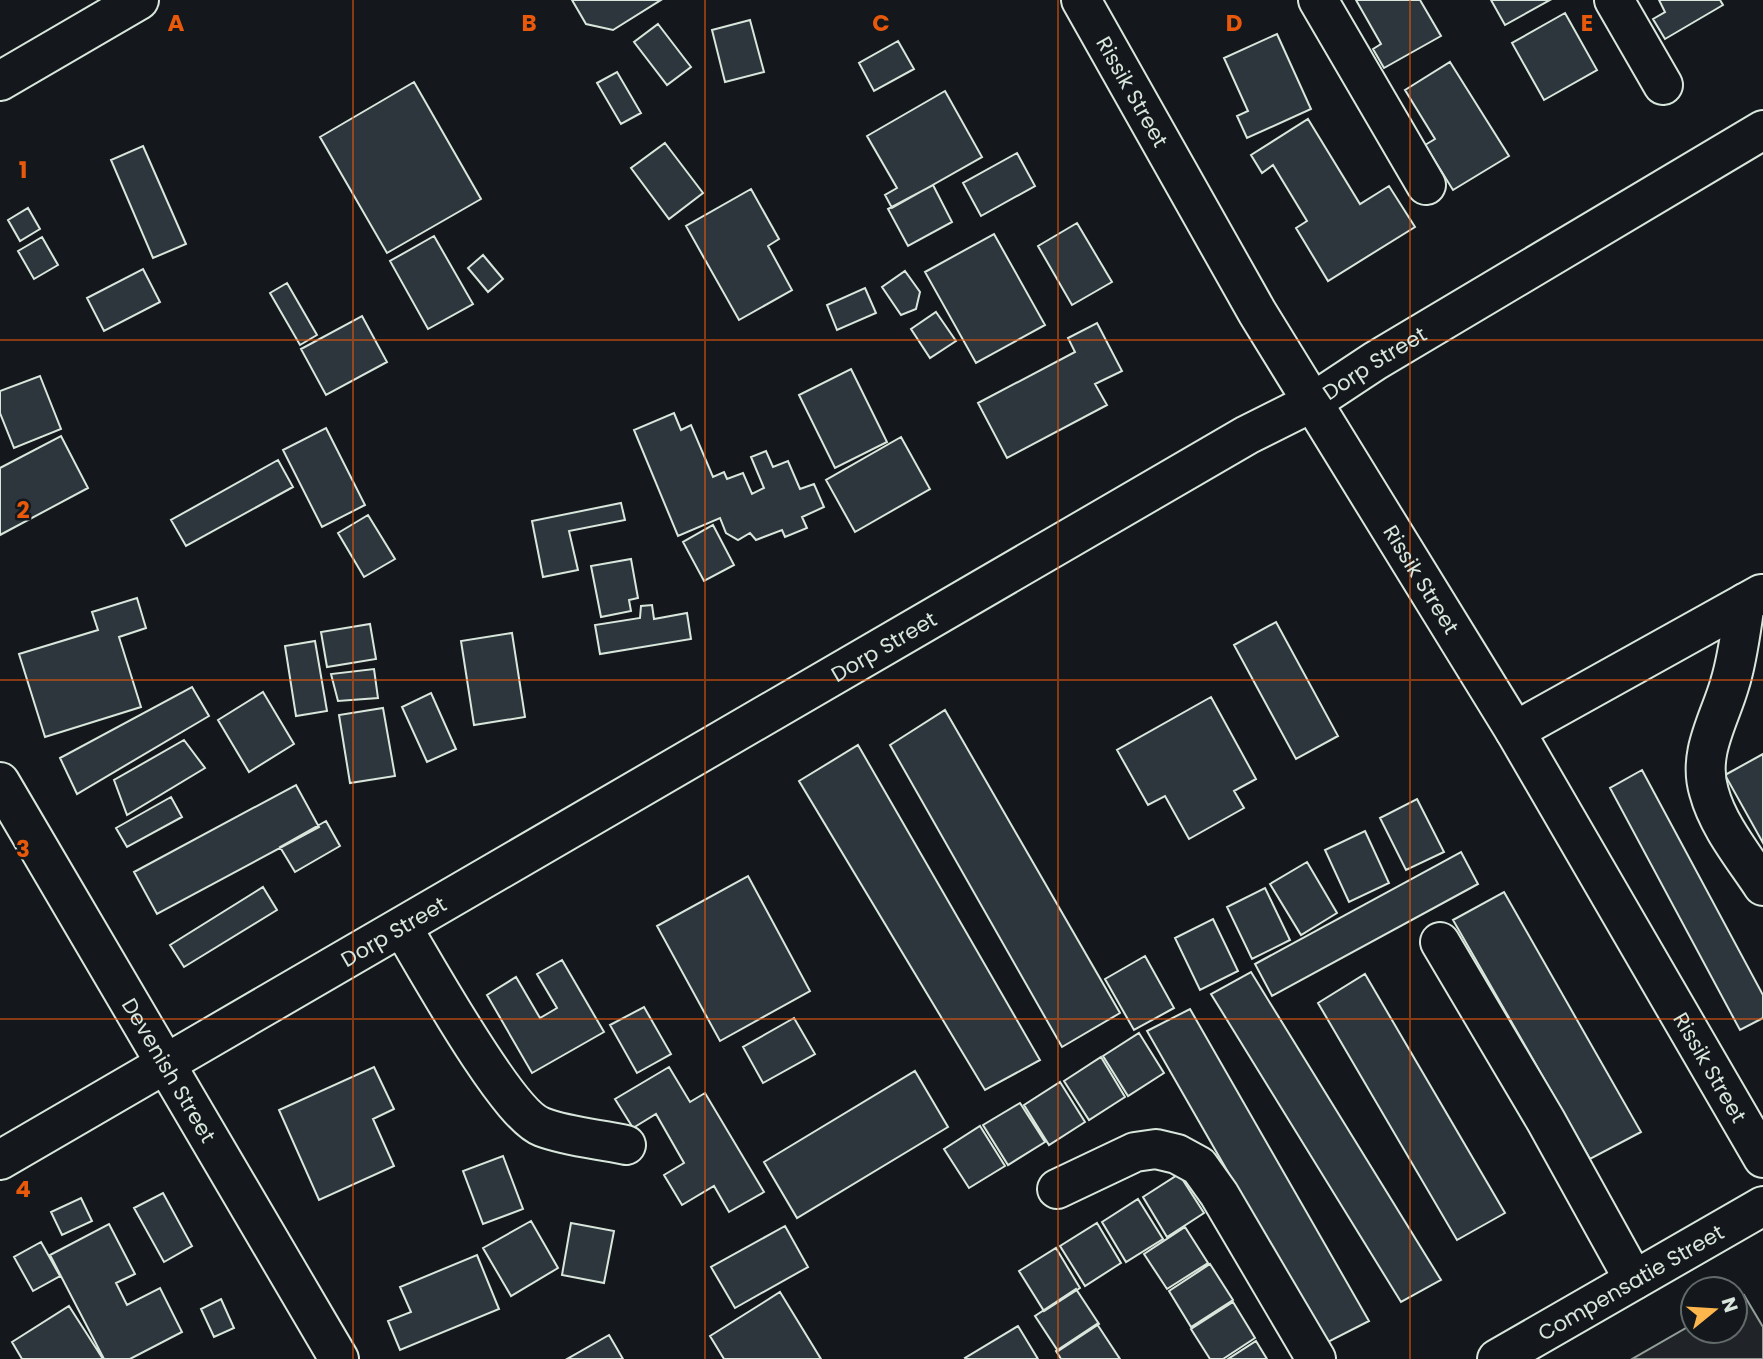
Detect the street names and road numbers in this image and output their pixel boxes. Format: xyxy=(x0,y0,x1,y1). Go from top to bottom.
street label: Rissik Street xyxy=(1090,31,1175,152)
street label: Dorp Street xyxy=(1317,319,1432,406)
street label: Rissik Street xyxy=(1377,519,1466,639)
street label: Dorp Street xyxy=(825,604,942,688)
street label: Dorp Street xyxy=(335,889,451,973)
street label: Devenish Street xyxy=(115,992,223,1148)
street label: Rissik Street xyxy=(1667,1007,1754,1128)
street label: Compensatie Street xyxy=(1532,1217,1729,1347)

